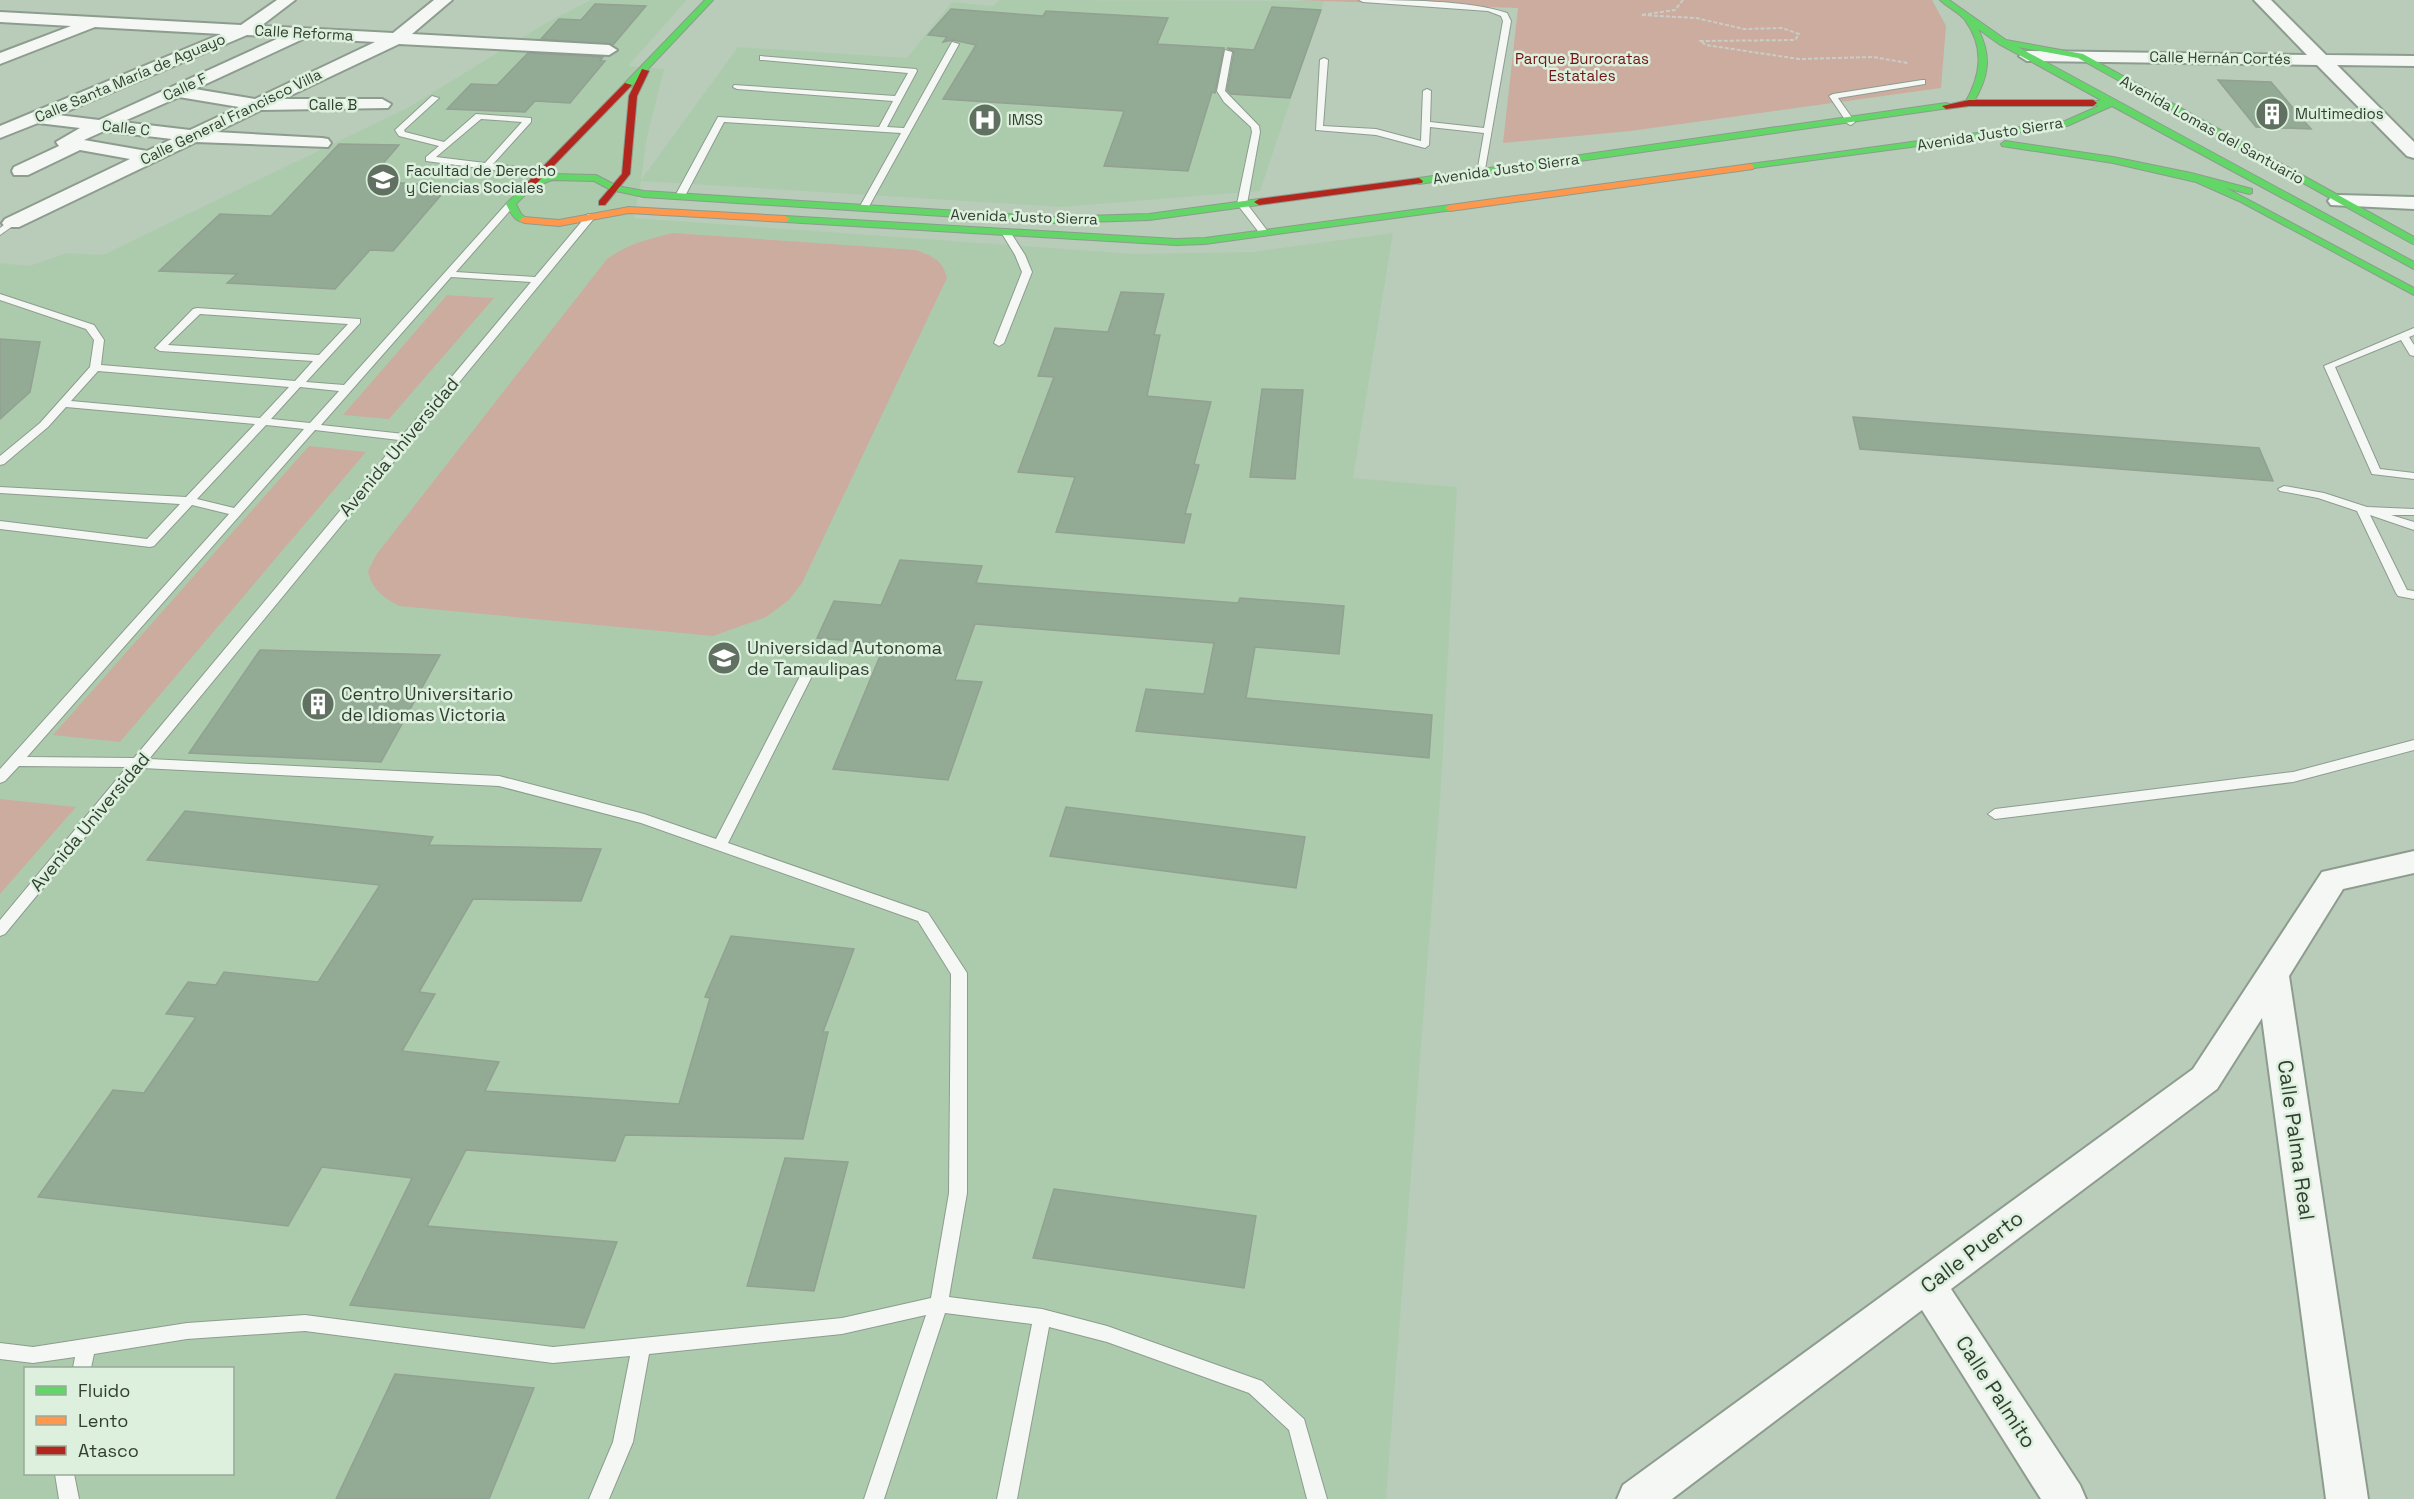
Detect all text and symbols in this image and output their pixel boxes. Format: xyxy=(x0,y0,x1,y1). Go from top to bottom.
street label: Calle Reforma xyxy=(254,20,354,45)
street label: Calle Santa María de Aguayo xyxy=(32,29,228,126)
street label: Calle Hernán Cortés xyxy=(2149,47,2291,68)
park label: Parque Burocratas Estatales xyxy=(1515,49,1649,85)
street label: Calle General Francisco Villa xyxy=(137,64,325,169)
street label: Calle F xyxy=(160,68,210,105)
street label: Avenida Lomas del Santuario xyxy=(2117,71,2308,188)
street label: Calle B xyxy=(309,95,357,114)
building icon: Multimedios xyxy=(2254,96,2290,132)
hospital icon: IMSS xyxy=(967,102,1003,138)
place label: Multimedios xyxy=(2295,104,2384,123)
place label: IMSS xyxy=(1008,110,1043,129)
street label: Avenida Justo Sierra xyxy=(1916,113,2065,154)
street label: Calle C xyxy=(101,116,151,139)
street label: Avenida Justo Sierra xyxy=(1432,149,1581,188)
place label: Facultad de Derecho y Ciencias Sociales xyxy=(406,161,556,197)
school or university icon: Facultad de Derecho y Ciencias Sociales xyxy=(365,162,401,198)
street label: Avenida Justo Sierra xyxy=(950,204,1098,229)
street label: Avenida Universidad xyxy=(334,373,463,521)
place label: Universidad Autonoma de Tamaulipas xyxy=(747,636,942,680)
school or university icon: Universidad Autonoma de Tamaulipas xyxy=(706,640,742,676)
place label: Centro Universitario de Idiomas Victoria xyxy=(341,682,513,726)
building icon: Centro Universitario de Idiomas Victoria xyxy=(300,686,336,722)
street label: Avenida Universidad xyxy=(25,748,154,896)
street label: Calle Palma Real xyxy=(2272,1058,2321,1222)
street label: Calle Puerto xyxy=(1915,1204,2028,1299)
street label: Calle Palmito xyxy=(1950,1330,2043,1453)
legend xyxy=(24,1367,234,1475)
text: Fluido xyxy=(78,1379,130,1402)
text: Lento xyxy=(78,1409,128,1432)
text: Atasco xyxy=(78,1439,139,1462)

